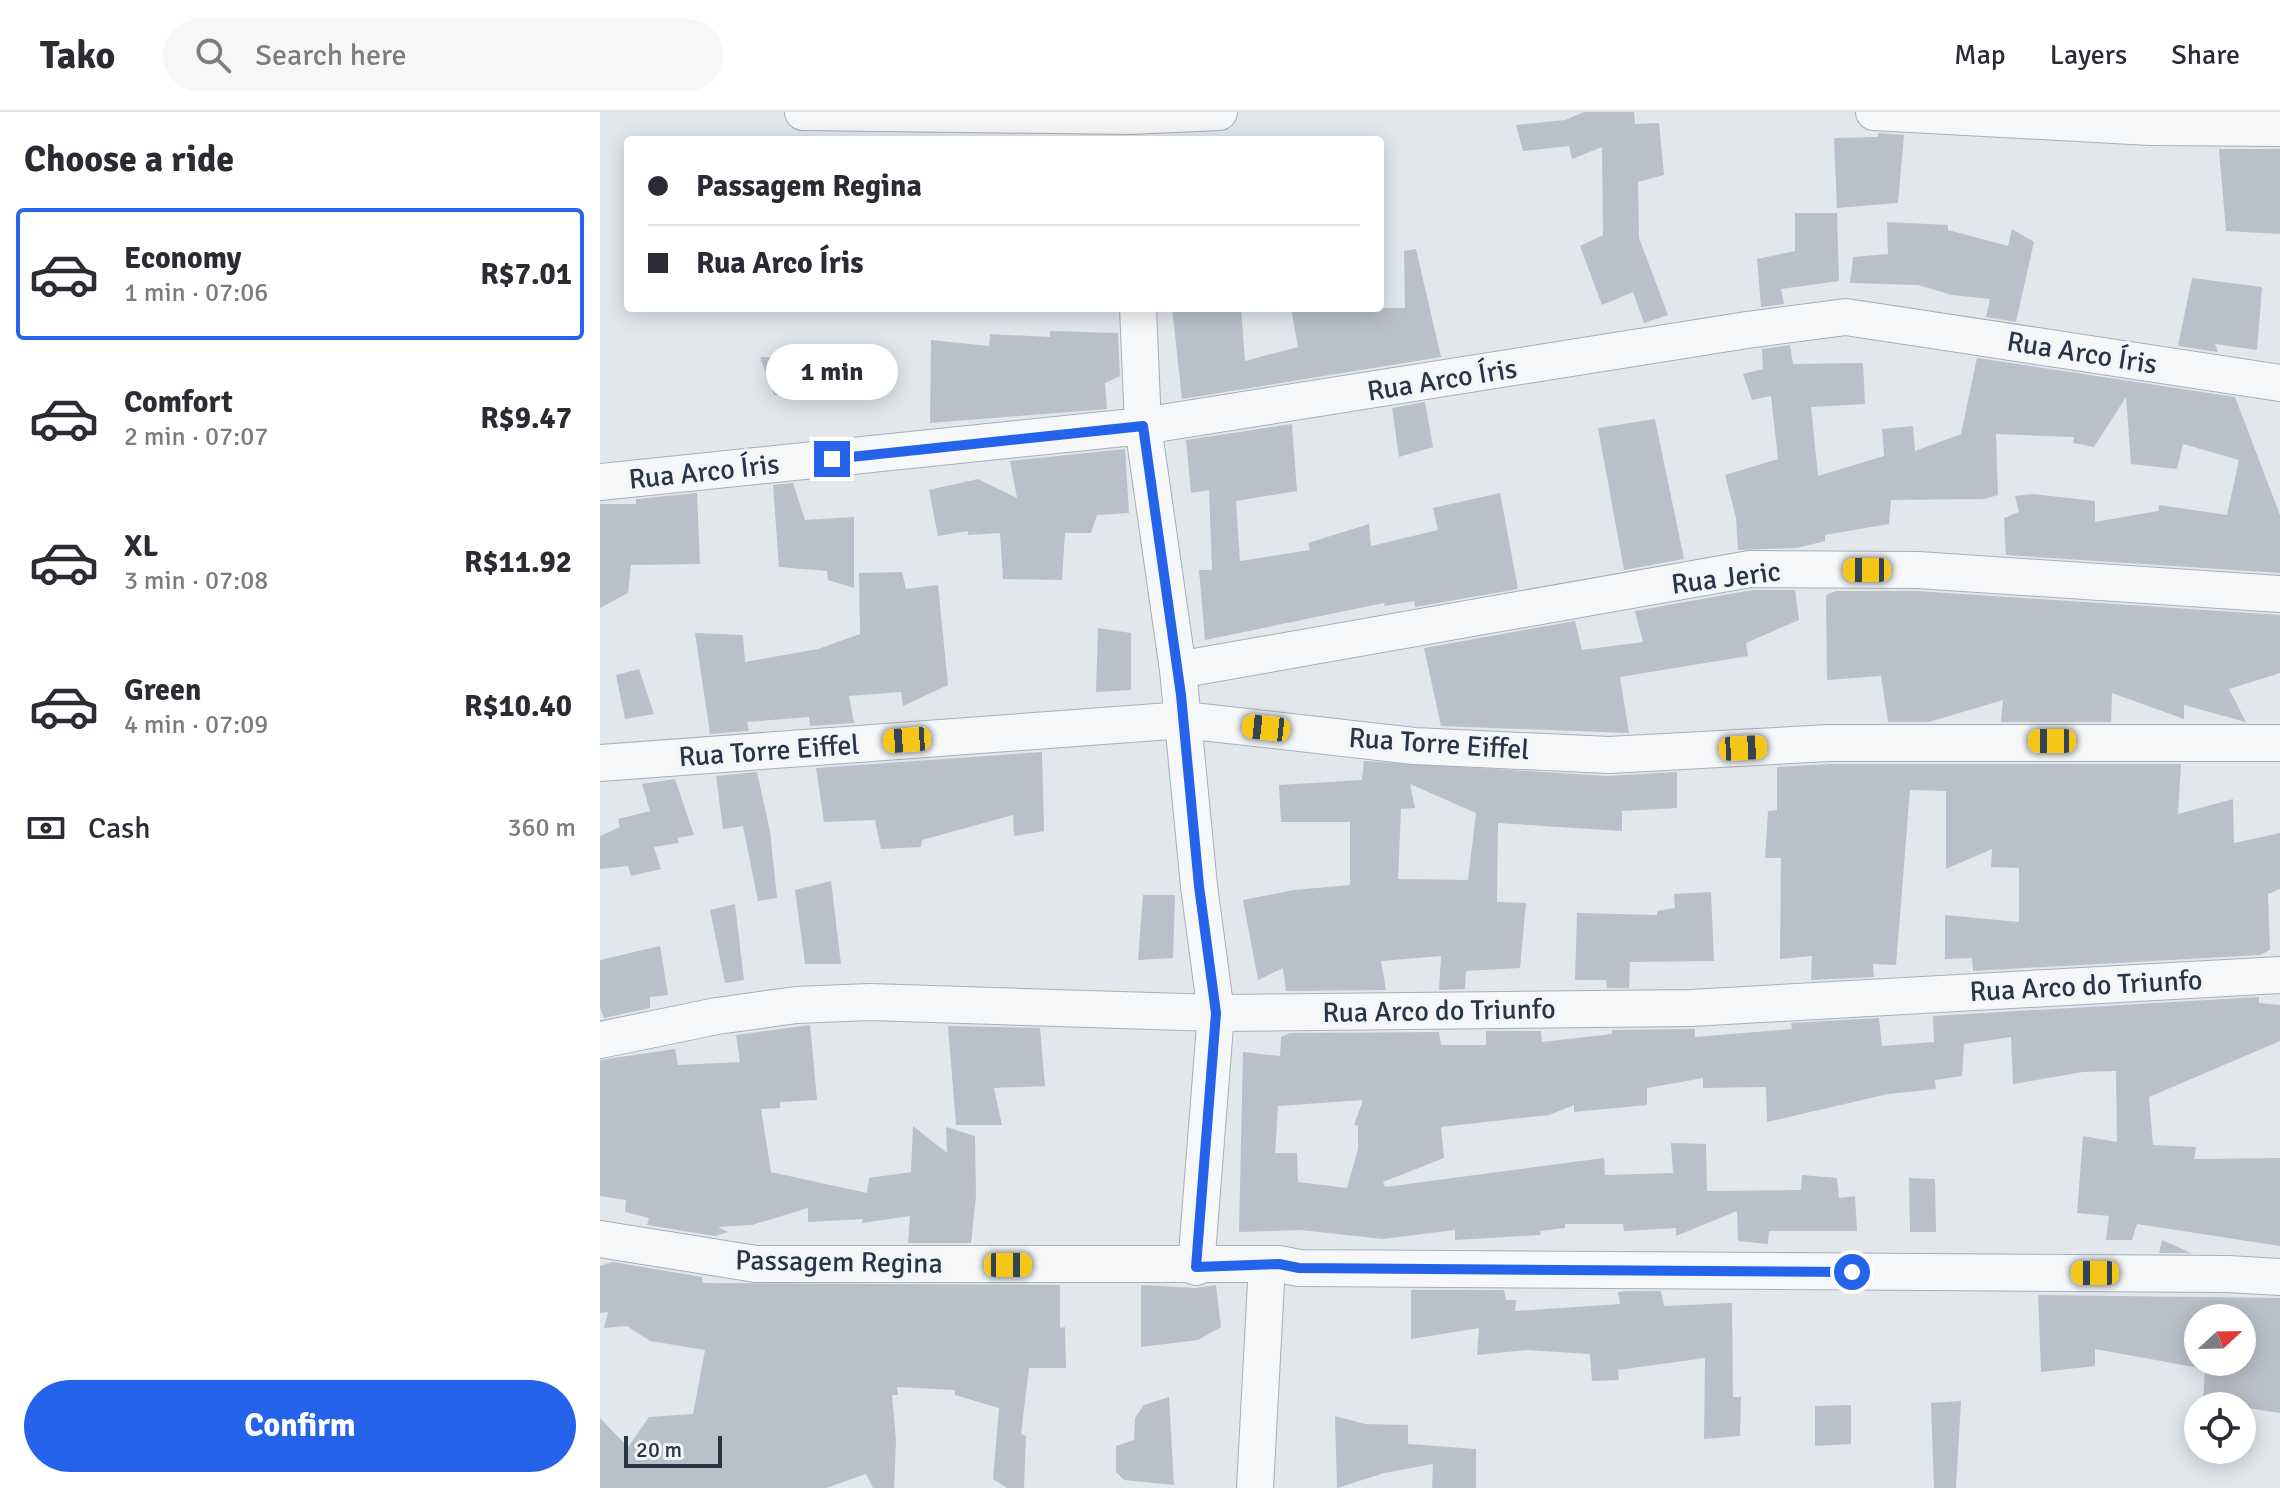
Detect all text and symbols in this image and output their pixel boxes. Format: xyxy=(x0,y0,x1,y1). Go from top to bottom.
search box xyxy=(163,19,723,91)
text: Tako xyxy=(40,32,115,79)
icon: search xyxy=(191,33,235,77)
text: Search here xyxy=(255,37,407,74)
text: Map xyxy=(1954,38,2006,72)
text: Layers xyxy=(2050,38,2127,72)
text: Share xyxy=(2171,38,2240,72)
text: Choose a ride xyxy=(24,137,234,182)
text: Passagem Regina xyxy=(696,168,922,205)
icon: car xyxy=(28,238,100,310)
text: Economy xyxy=(124,240,241,277)
text: Rua Arco Íris xyxy=(696,245,863,282)
text: R$7.01 xyxy=(480,256,572,293)
text: 1 min · 07:06 xyxy=(124,277,268,309)
street label: Rua Arco Íris xyxy=(2005,324,2159,382)
callout: 1 min xyxy=(766,343,898,399)
street label: Rua Arco Íris xyxy=(1365,351,1519,409)
text: 1 min xyxy=(801,356,863,388)
icon: car xyxy=(28,382,100,454)
text: Comfort xyxy=(124,384,233,421)
text: R$9.47 xyxy=(480,400,572,437)
text: 2 min · 07:07 xyxy=(124,421,268,453)
route end xyxy=(814,441,850,477)
street label: Rua Arco Íris xyxy=(627,447,781,497)
icon: car xyxy=(28,526,100,598)
text: XL xyxy=(124,528,158,565)
text: R$11.92 xyxy=(464,544,572,581)
street label: Rua Jeric xyxy=(1669,554,1783,602)
car xyxy=(1843,558,1891,582)
text: 3 min · 07:08 xyxy=(124,565,268,597)
icon: car xyxy=(28,670,100,742)
text: Green xyxy=(124,672,201,709)
text: R$10.40 xyxy=(464,688,572,725)
text: 4 min · 07:09 xyxy=(124,709,268,741)
car xyxy=(1241,714,1291,742)
street label: Rua Torre Eiffel xyxy=(1347,721,1531,767)
car xyxy=(882,726,932,754)
street label: Rua Torre Eiffel xyxy=(677,728,861,774)
car xyxy=(2028,729,2076,753)
car xyxy=(1718,735,1768,761)
icon: cash xyxy=(24,806,68,850)
text: Cash xyxy=(88,810,151,847)
text: 360 m xyxy=(507,812,576,844)
street label: Rua Arco do Triunfo xyxy=(1969,963,2203,1009)
street label: Rua Arco do Triunfo xyxy=(1322,992,1556,1030)
street label: Passagem Regina xyxy=(735,1243,943,1281)
car xyxy=(984,1253,1032,1277)
route start xyxy=(1834,1254,1870,1290)
car xyxy=(2071,1261,2119,1285)
north arrow xyxy=(2184,1304,2256,1376)
map controls xyxy=(2184,1304,2256,1464)
button: Confirm xyxy=(24,1380,576,1472)
button: locate xyxy=(2184,1392,2256,1464)
scale bar xyxy=(624,1432,722,1468)
text: 20 m xyxy=(636,1436,682,1463)

